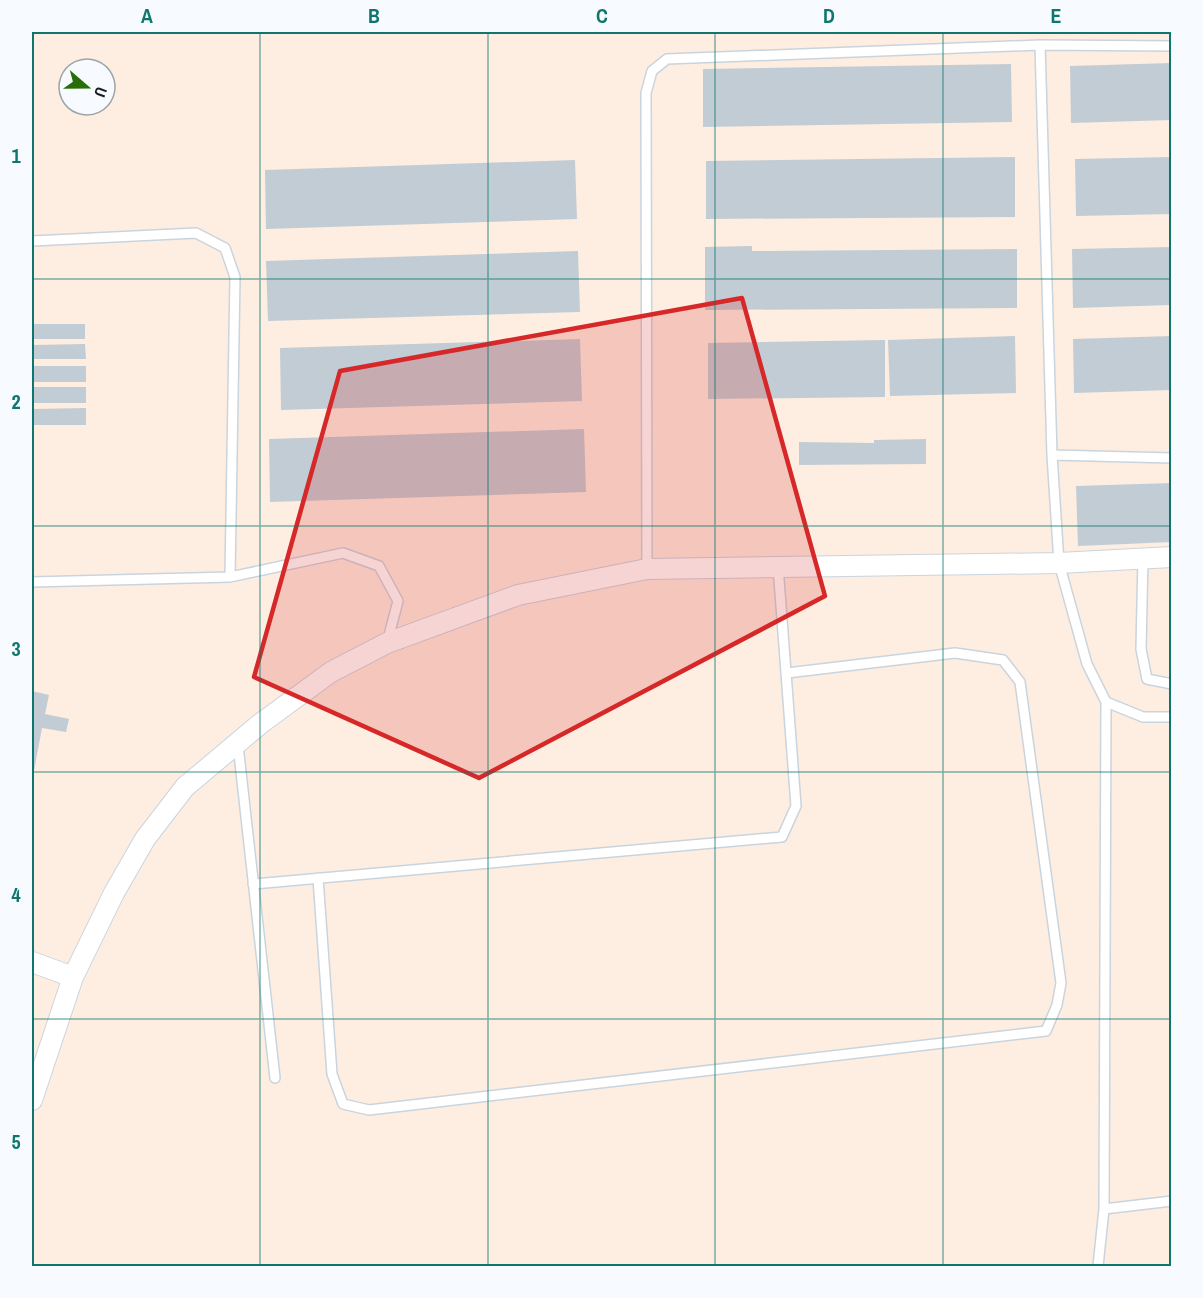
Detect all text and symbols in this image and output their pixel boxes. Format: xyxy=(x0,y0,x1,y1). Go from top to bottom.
text: A xyxy=(141,2,153,29)
text: B xyxy=(368,2,380,29)
text: C xyxy=(596,2,608,29)
text: D xyxy=(823,2,835,29)
text: E xyxy=(1051,2,1062,29)
north arrow xyxy=(57,57,117,117)
text: U xyxy=(89,84,113,100)
text: 1 xyxy=(11,142,21,169)
text: 2 xyxy=(11,388,21,415)
text: 3 xyxy=(11,635,21,662)
text: 4 xyxy=(11,881,21,908)
text: 5 xyxy=(11,1128,21,1155)

